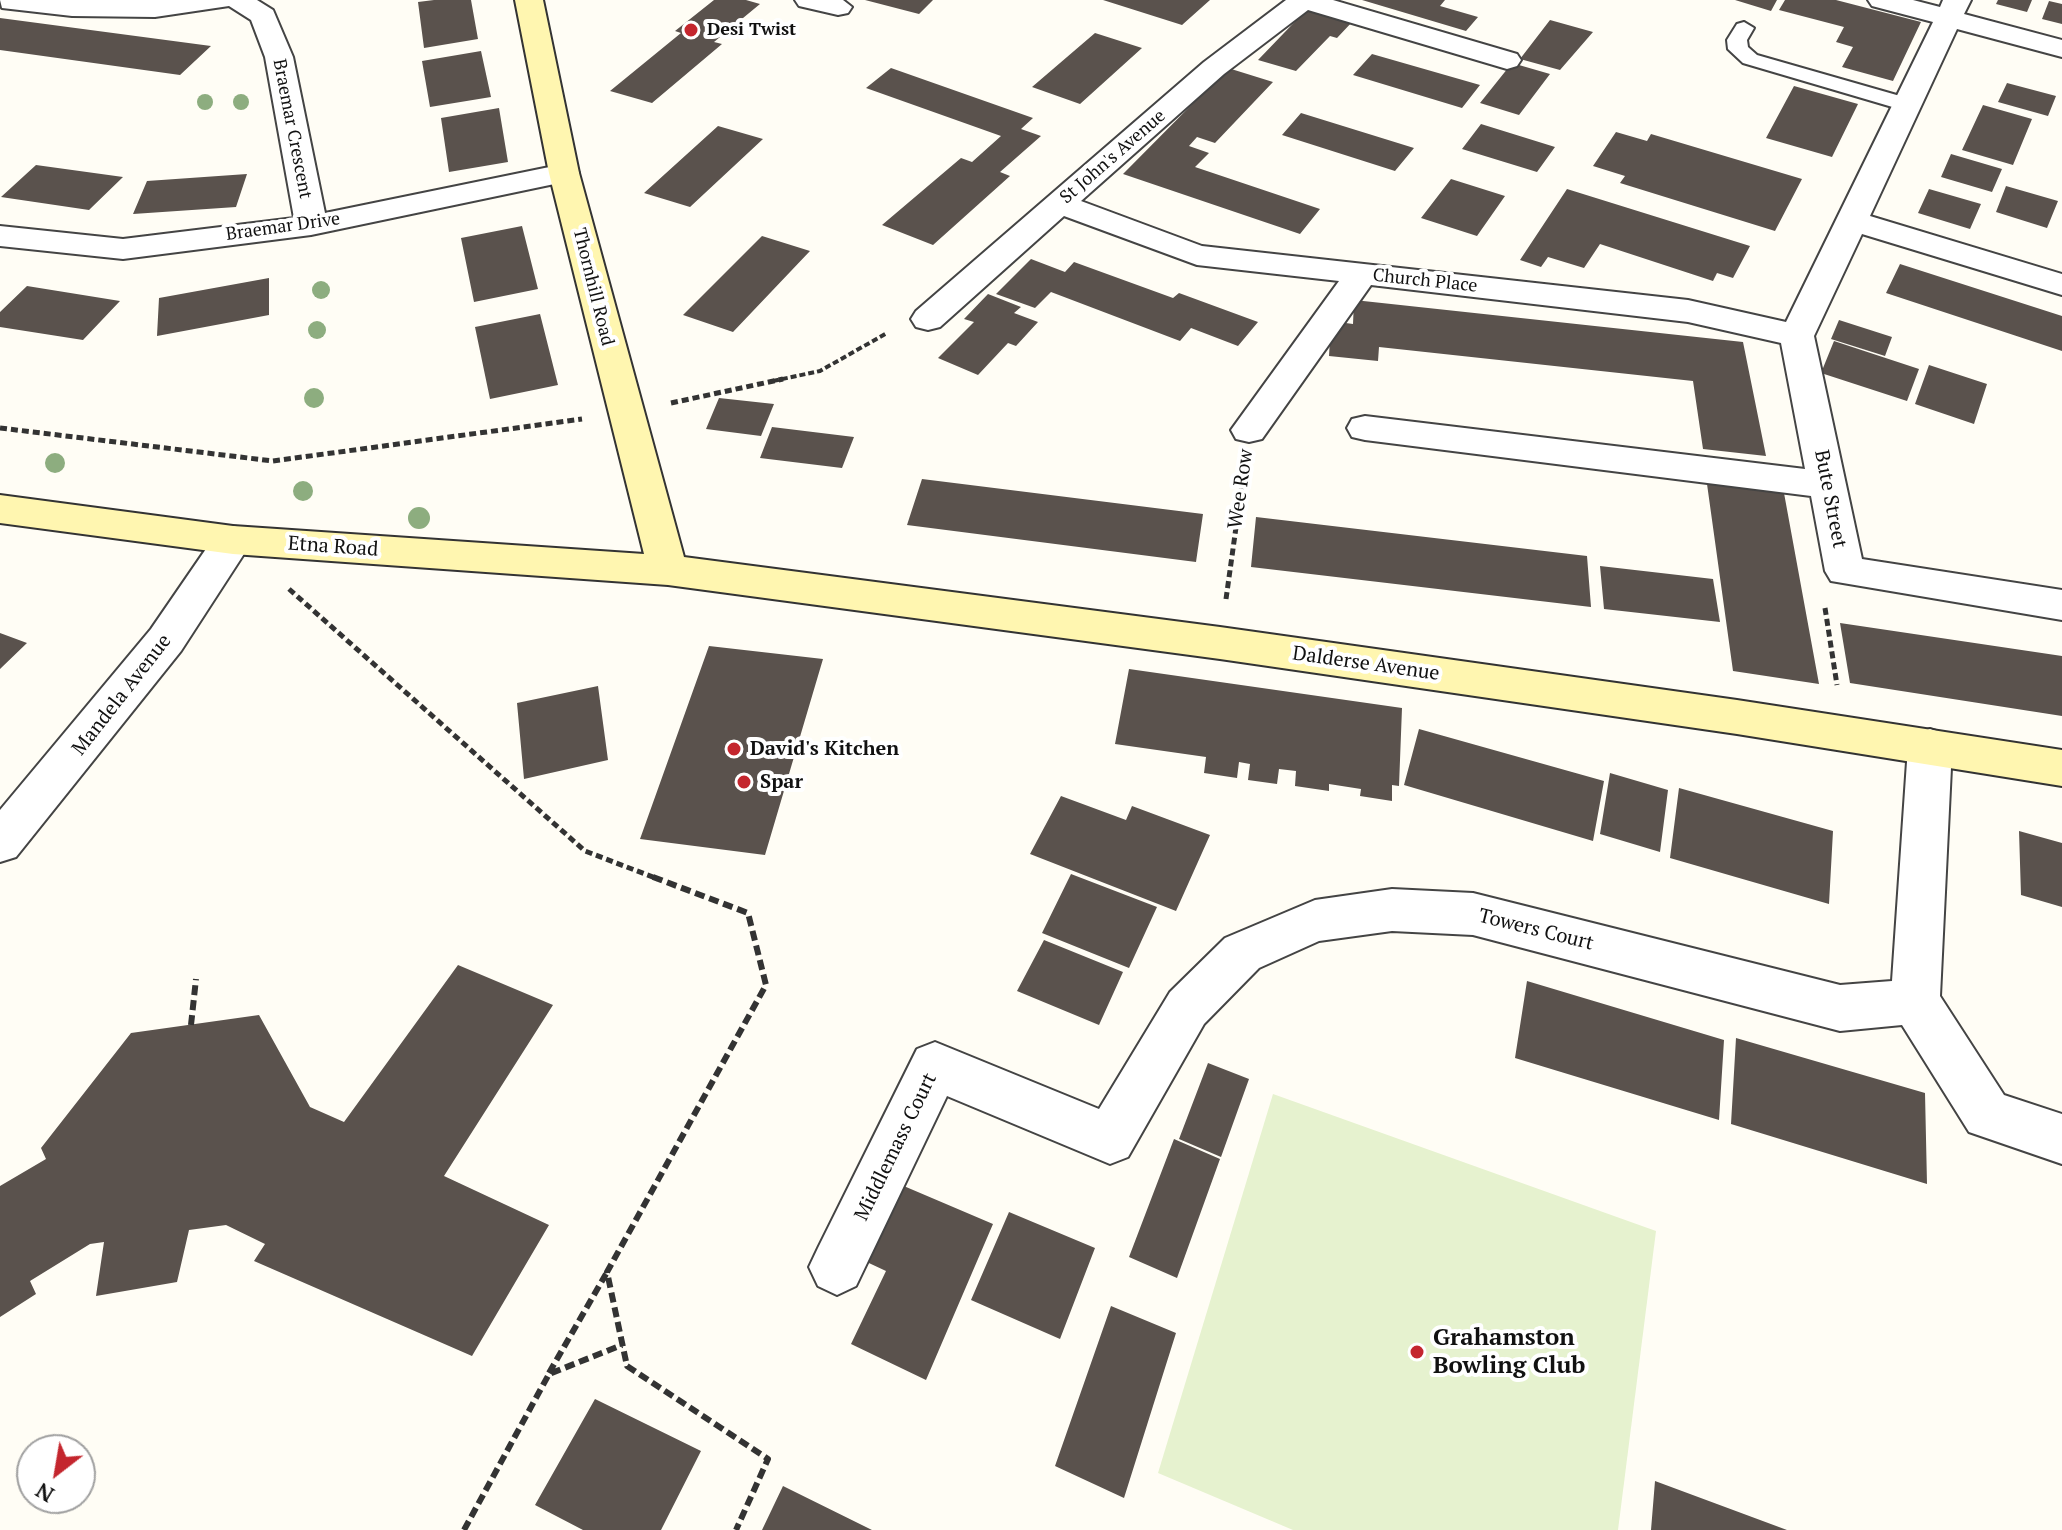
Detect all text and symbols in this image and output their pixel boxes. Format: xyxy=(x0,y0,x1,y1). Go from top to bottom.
place label: Desi Twist xyxy=(707,19,796,41)
marker: Desi Twist xyxy=(682,21,700,39)
street label: Braemar Crescent xyxy=(268,57,316,201)
street label: St John's Avenue xyxy=(1056,105,1170,209)
street label: Braemar Drive xyxy=(225,208,341,246)
street label: Thornhill Road xyxy=(568,226,618,348)
street label: Church Place xyxy=(1372,265,1478,297)
street label: Wee Row xyxy=(1224,448,1258,530)
street label: Bute Street xyxy=(1809,448,1851,550)
street label: Etna Road xyxy=(287,532,379,562)
street label: Mandela Avenue xyxy=(67,630,177,760)
street label: Dalderse Avenue xyxy=(1291,642,1441,686)
place label: David's Kitchen xyxy=(750,737,899,761)
marker: David's Kitchen xyxy=(725,740,743,758)
place label: Spar xyxy=(760,770,803,794)
marker: Spar xyxy=(735,773,753,791)
street label: Towers Court xyxy=(1476,904,1596,956)
street label: Middlemass Court xyxy=(850,1069,942,1225)
place label: Grahamston Bowling Club xyxy=(1433,1324,1585,1380)
marker: Grahamston Bowling Club xyxy=(1408,1343,1426,1361)
north arrow xyxy=(16,1434,96,1514)
text: N xyxy=(30,1477,59,1510)

